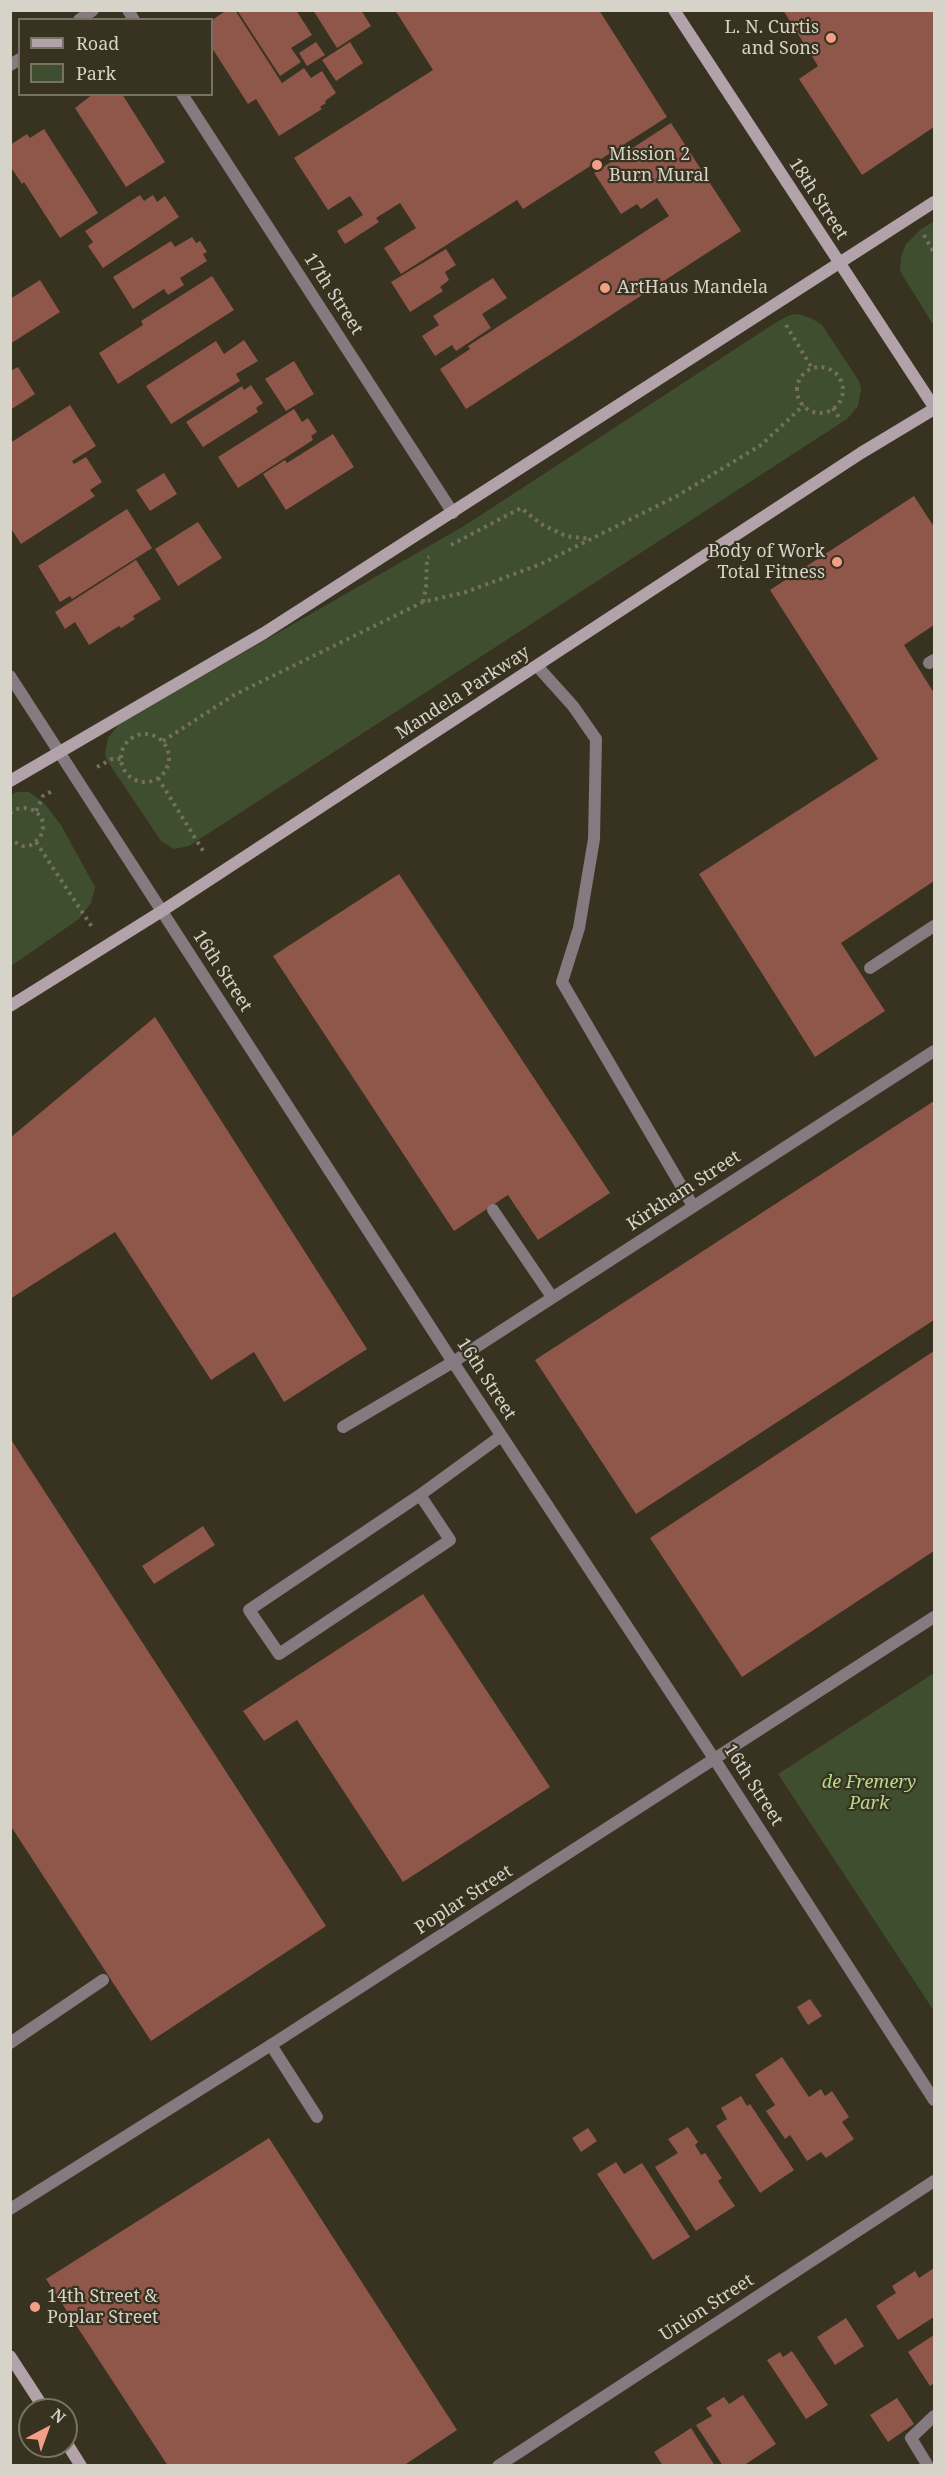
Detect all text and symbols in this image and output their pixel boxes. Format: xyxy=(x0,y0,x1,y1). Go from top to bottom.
place label: L. N. Curtis and Sons xyxy=(725,17,819,60)
legend xyxy=(18,18,213,96)
text: Road xyxy=(76,31,119,55)
marker: L. N. Curtis and Sons xyxy=(824,31,838,45)
text: Park xyxy=(76,61,116,85)
place label: Mission 2 Burn Mural xyxy=(609,144,709,186)
street label: 18th Street xyxy=(784,154,852,244)
marker: Mission 2 Burn Mural xyxy=(590,158,604,172)
street label: 17th Street xyxy=(299,249,367,339)
place label: ArtHaus Mandela xyxy=(617,277,768,299)
marker: ArtHaus Mandela xyxy=(598,281,612,295)
place label: Body of Work Total Fitness xyxy=(708,541,825,584)
marker: Body of Work Total Fitness xyxy=(830,555,844,569)
street label: Mandela Parkway xyxy=(392,642,534,744)
street label: 16th Street xyxy=(188,926,256,1016)
street label: Kirkham Street xyxy=(623,1146,745,1236)
street label: 16th Street xyxy=(452,1334,520,1424)
street label: 16th Street xyxy=(719,1740,787,1830)
park label: de Fremery Park xyxy=(822,1772,916,1814)
street label: Poplar Street xyxy=(411,1861,517,1939)
street label: Union Street xyxy=(656,2270,758,2346)
place label: 14th Street & Poplar Street xyxy=(47,2286,158,2328)
marker: 14th Street & Poplar Street xyxy=(28,2300,42,2314)
north arrow xyxy=(18,2398,78,2458)
text: N xyxy=(47,2403,70,2428)

